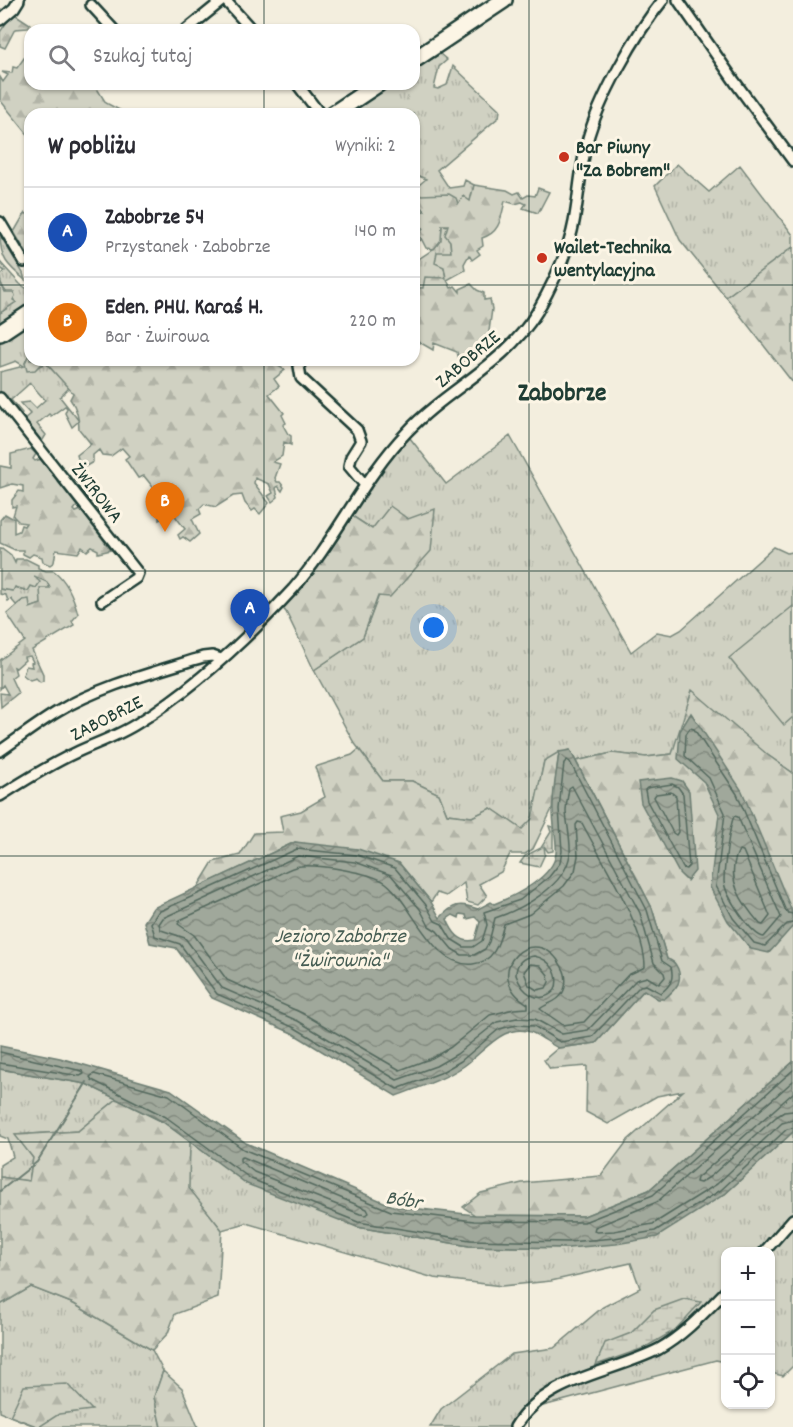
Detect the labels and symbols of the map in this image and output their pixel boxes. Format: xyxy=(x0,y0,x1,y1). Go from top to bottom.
place label: Bar Piwny "Za Bobrem" xyxy=(576,135,670,186)
marker: Bar Piwny "Za Bobrem" xyxy=(557,150,571,164)
place label: Wailet-Technika wentylacyjna xyxy=(554,235,671,286)
marker: Wailet-Technika wentylacyjna xyxy=(535,251,549,265)
street label: ZABOBRZE xyxy=(430,325,508,396)
district label: Zabobrze xyxy=(518,376,606,413)
street label: ŻWIROWA xyxy=(63,458,128,530)
pin: B xyxy=(146,482,184,532)
pin: A xyxy=(230,590,270,639)
your location xyxy=(419,613,448,642)
street label: ZABOBRZE xyxy=(66,690,148,750)
water label: Jezioro Zabobrze "Żwirownia" xyxy=(274,923,408,977)
water label: Bóbr xyxy=(383,1184,426,1220)

